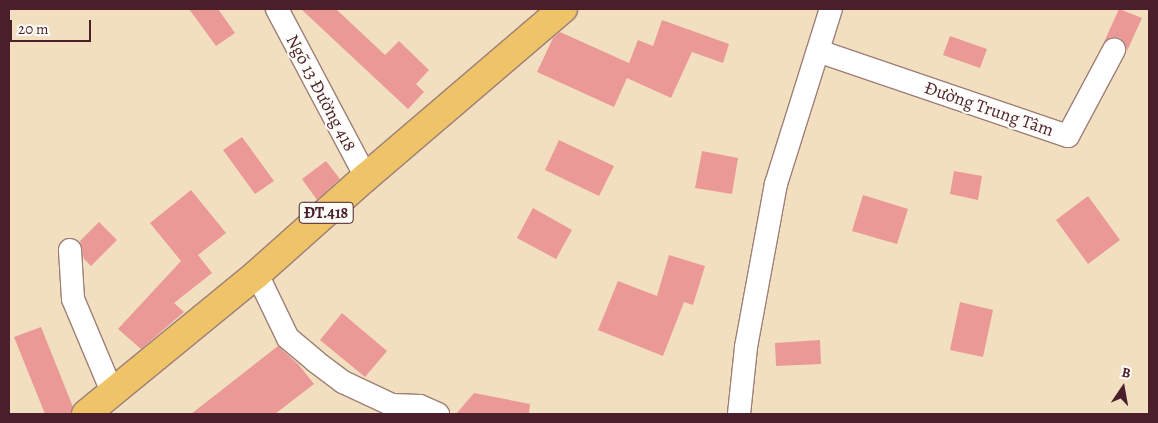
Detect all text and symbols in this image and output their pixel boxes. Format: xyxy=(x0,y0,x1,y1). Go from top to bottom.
scale bar xyxy=(12,10,94,42)
text: 20 m xyxy=(18,19,49,39)
street label: Ngõ 13 Đường 418 xyxy=(281,31,361,155)
street label: Đường Trung Tâm xyxy=(922,77,1056,141)
road number: ĐT.418 xyxy=(298,200,354,227)
north arrow xyxy=(1098,363,1148,413)
text: B xyxy=(1120,363,1132,383)

